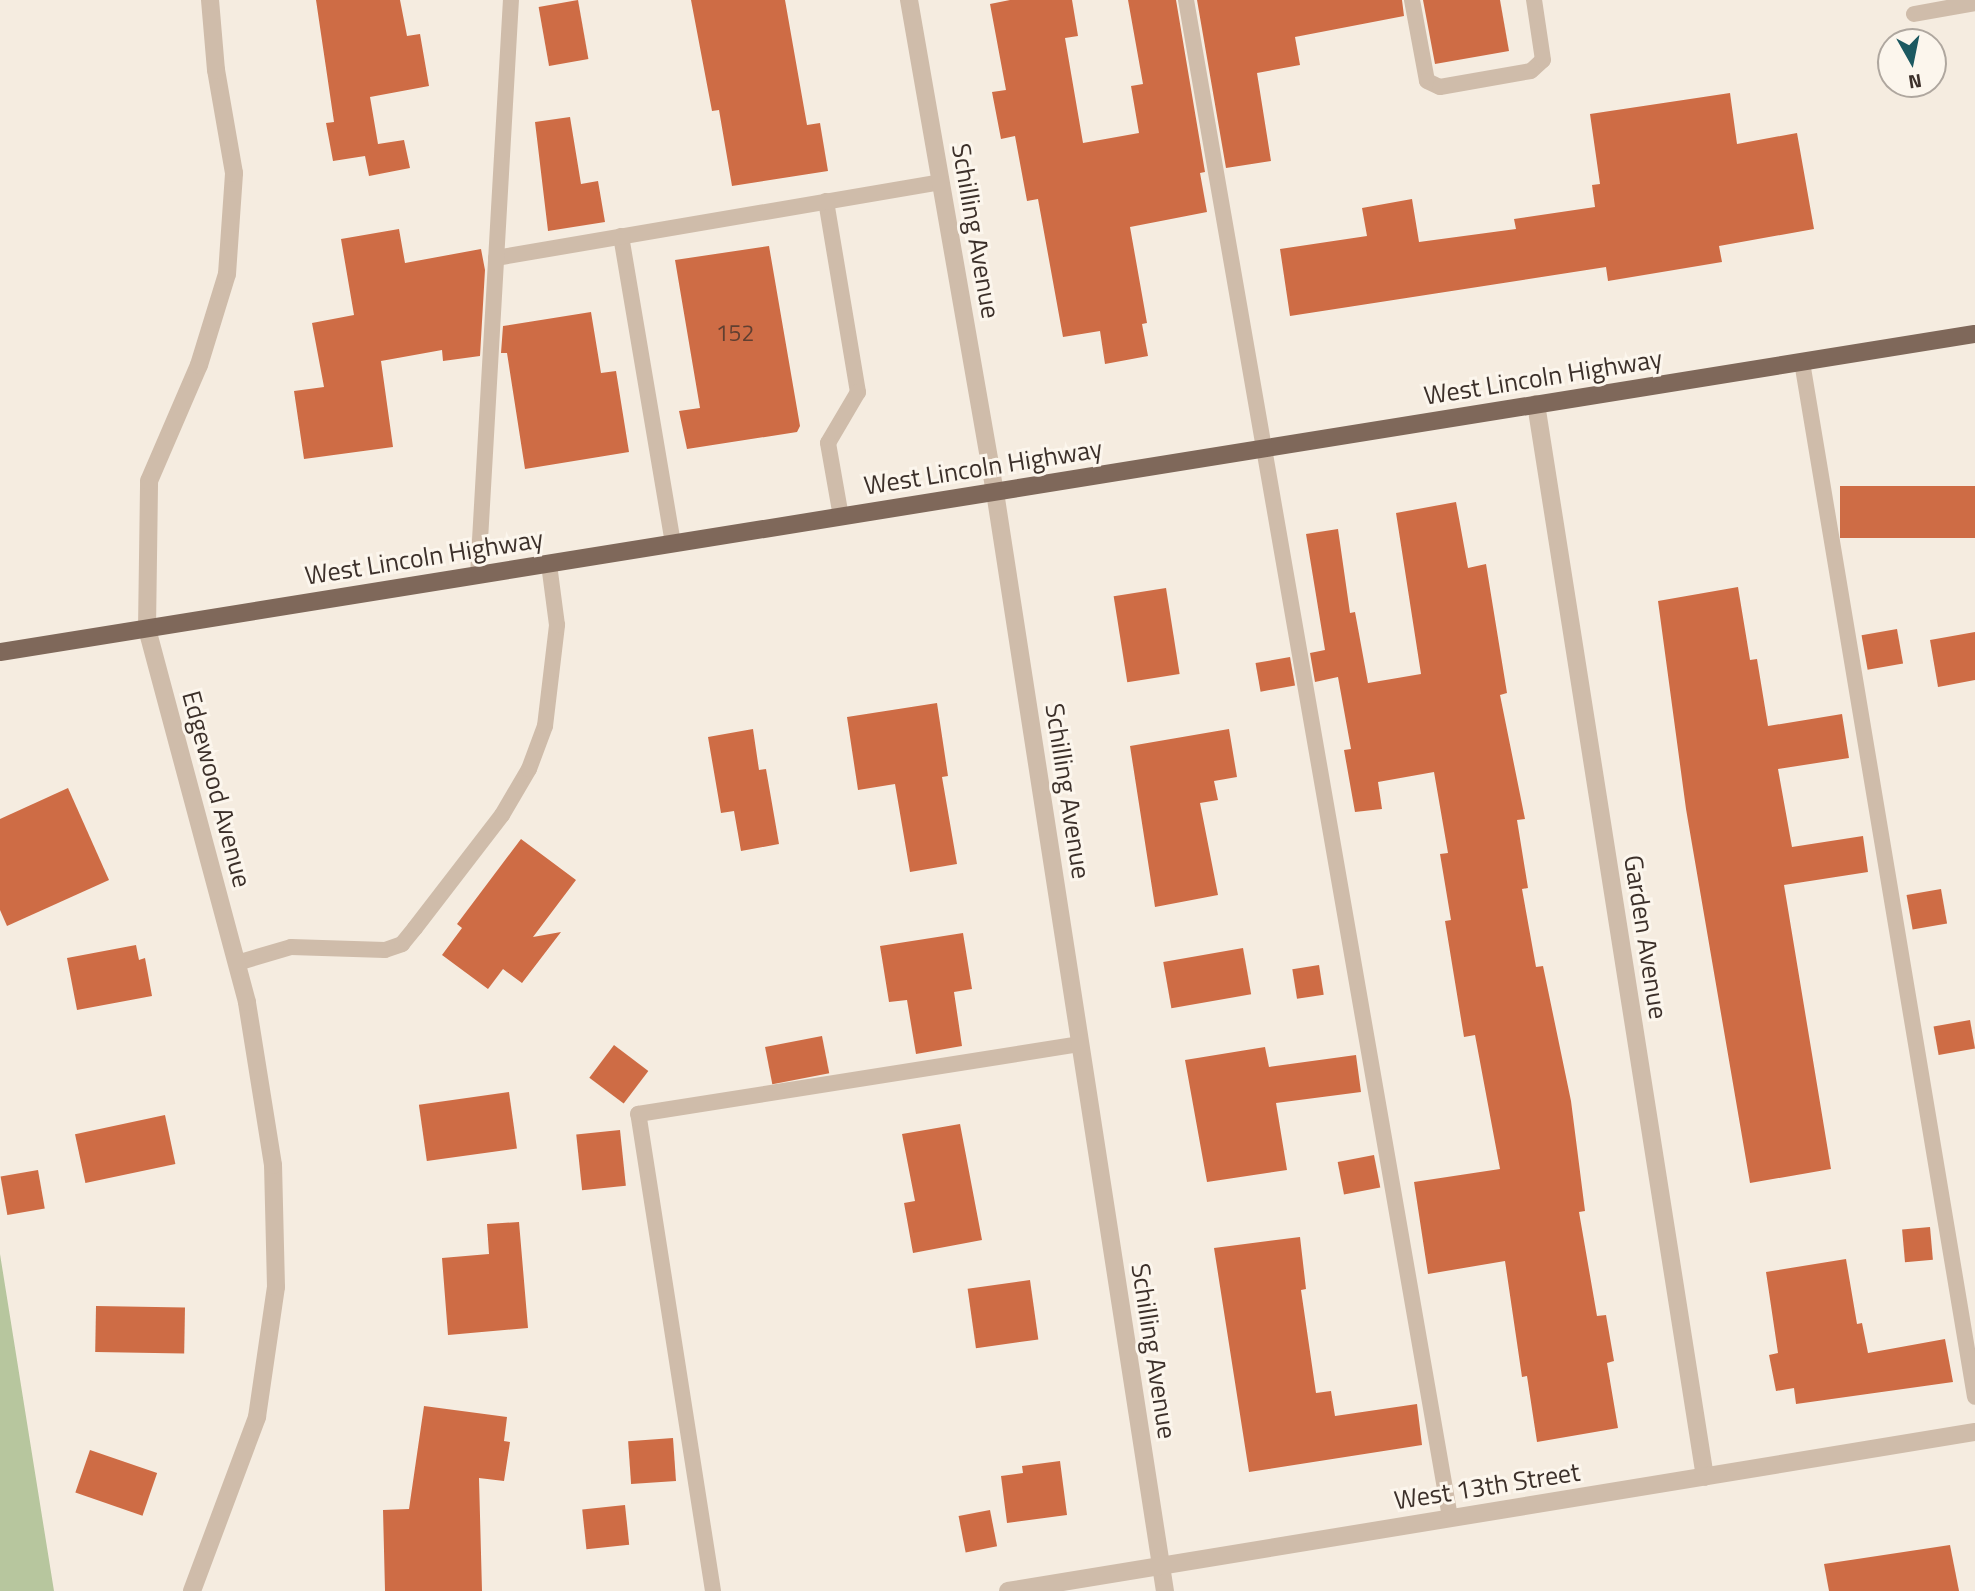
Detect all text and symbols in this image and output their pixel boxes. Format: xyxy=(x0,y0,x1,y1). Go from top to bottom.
north arrow xyxy=(1877,28,1947,98)
text: N xyxy=(1906,67,1924,98)
street label: Schilling Avenue xyxy=(945,141,1007,321)
house number: 152 xyxy=(716,319,754,347)
street label: West Lincoln Highway xyxy=(1422,343,1664,411)
street label: West Lincoln Highway xyxy=(862,433,1104,501)
street label: West Lincoln Highway xyxy=(303,523,545,591)
street label: Edgewood Avenue xyxy=(176,687,258,891)
street label: Schilling Avenue xyxy=(1039,701,1097,881)
street label: Garden Avenue xyxy=(1618,853,1674,1021)
street label: Schilling Avenue xyxy=(1125,1261,1183,1441)
street label: West 13th Street xyxy=(1392,1456,1582,1516)

